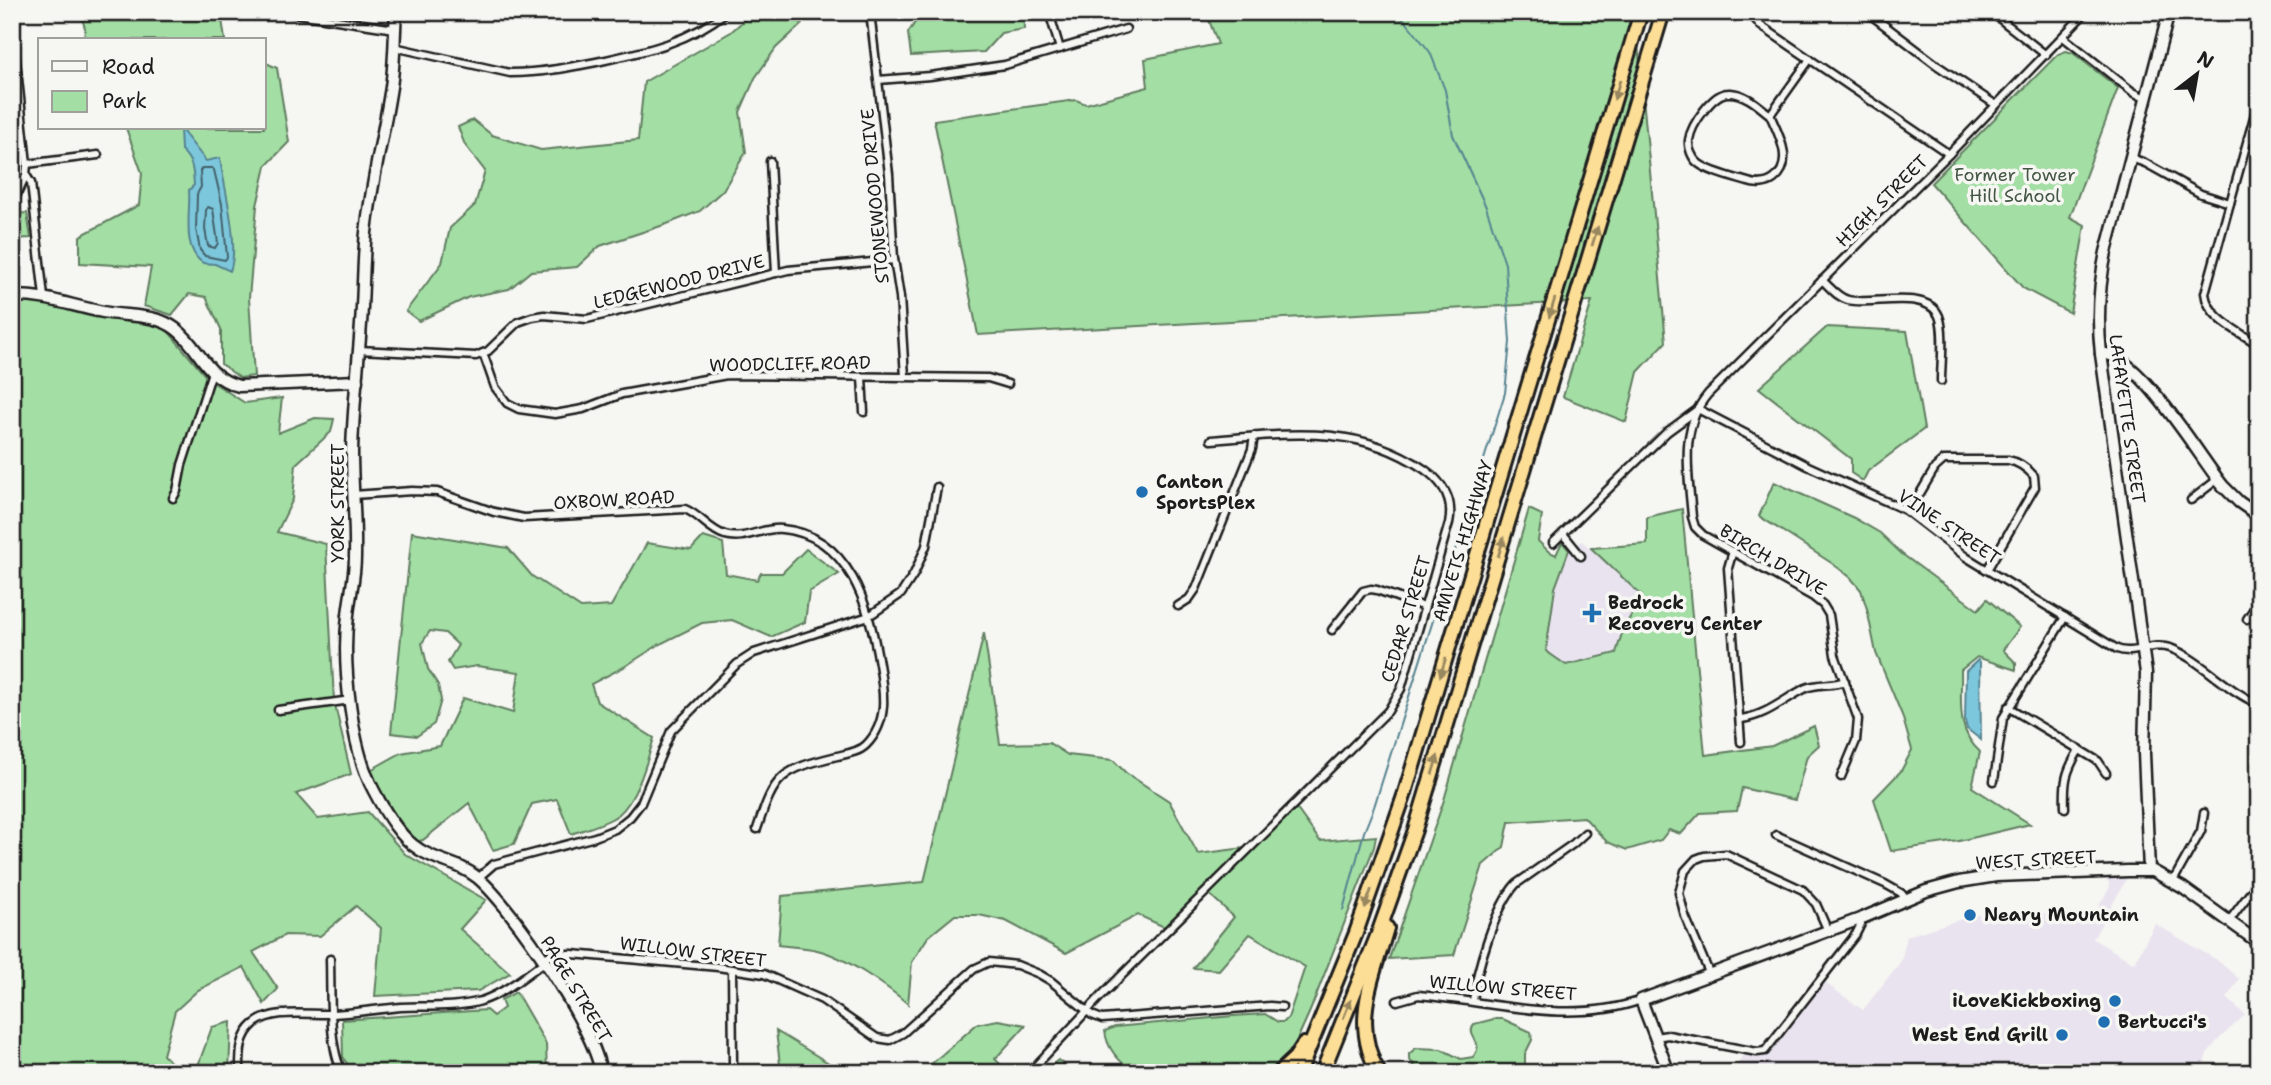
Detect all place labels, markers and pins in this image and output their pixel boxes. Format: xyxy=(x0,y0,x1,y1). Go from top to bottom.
place label: Canton SportsPlex xyxy=(1156,470,1255,515)
marker: Canton SportsPlex xyxy=(1134,484,1150,500)
place label: Bedrock Recovery Center xyxy=(1608,591,1763,636)
marker: Bedrock Recovery Center xyxy=(1582,603,1602,623)
place label: Neary Mountain xyxy=(1984,903,2139,927)
marker: Neary Mountain xyxy=(1962,907,1978,923)
place label: iLoveKickboxing xyxy=(1952,989,2101,1013)
marker: iLoveKickboxing xyxy=(2107,993,2123,1009)
place label: Bertucci's xyxy=(2118,1010,2207,1034)
marker: Bertucci's xyxy=(2096,1014,2112,1030)
place label: West End Grill xyxy=(1912,1023,2048,1047)
marker: West End Grill xyxy=(2054,1027,2070,1043)

